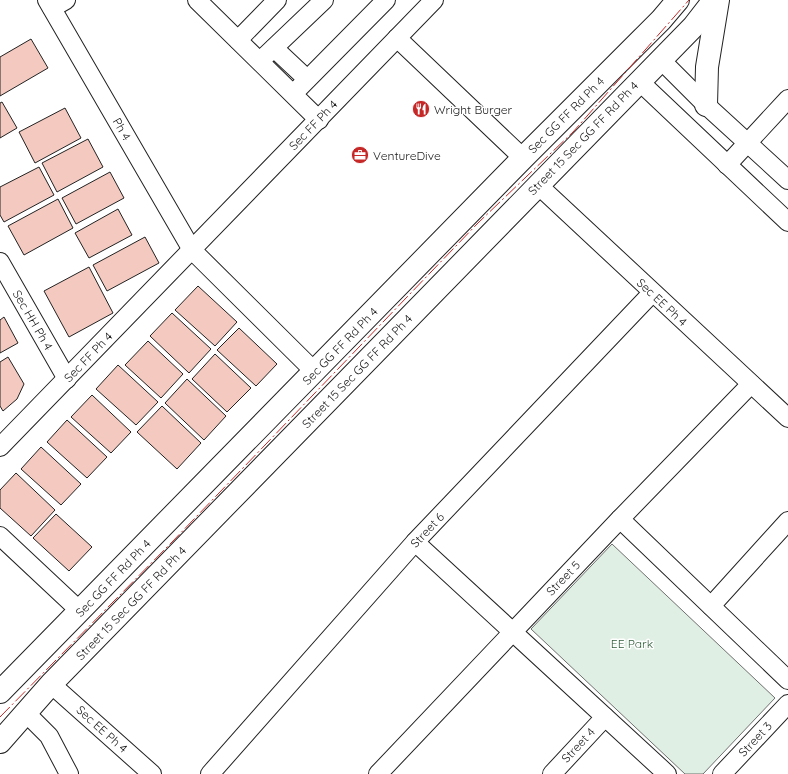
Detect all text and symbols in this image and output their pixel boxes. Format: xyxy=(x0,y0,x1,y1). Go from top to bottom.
street label: Sec GG FF Rd Ph 4 xyxy=(525,74,607,156)
street label: Street 15 Sec GG FF Rd Ph 4 xyxy=(525,78,641,198)
street label: Sec FF Ph 4 xyxy=(286,97,340,153)
restaurant icon: Wright Burger xyxy=(411,99,431,119)
place label: Wright Burger xyxy=(434,102,513,117)
street label: Ph 4 xyxy=(110,115,134,143)
office icon: VentureDive xyxy=(350,145,370,165)
place label: VentureDive xyxy=(373,148,441,163)
street label: Sec EE Ph 4 xyxy=(634,275,690,329)
street label: Sec HH Ph 4 xyxy=(10,287,56,353)
street label: Sec GG FF Rd Ph 4 xyxy=(299,304,381,388)
street label: Street 15 Sec GG FF Rd Ph 4 xyxy=(299,311,415,431)
street label: Sec FF Ph 4 xyxy=(61,329,115,385)
street label: Street 6 xyxy=(407,509,447,551)
street label: Sec GG FF Rd Ph 4 xyxy=(72,536,154,620)
street label: Street 15 Sec GG FF Rd Ph 4 xyxy=(73,543,189,663)
street label: Street 5 xyxy=(543,557,583,599)
park label: EE Park xyxy=(611,636,653,651)
street label: Sec EE Ph 4 xyxy=(73,702,131,756)
street label: Street 3 xyxy=(735,718,775,760)
street label: Street 4 xyxy=(558,724,598,766)

